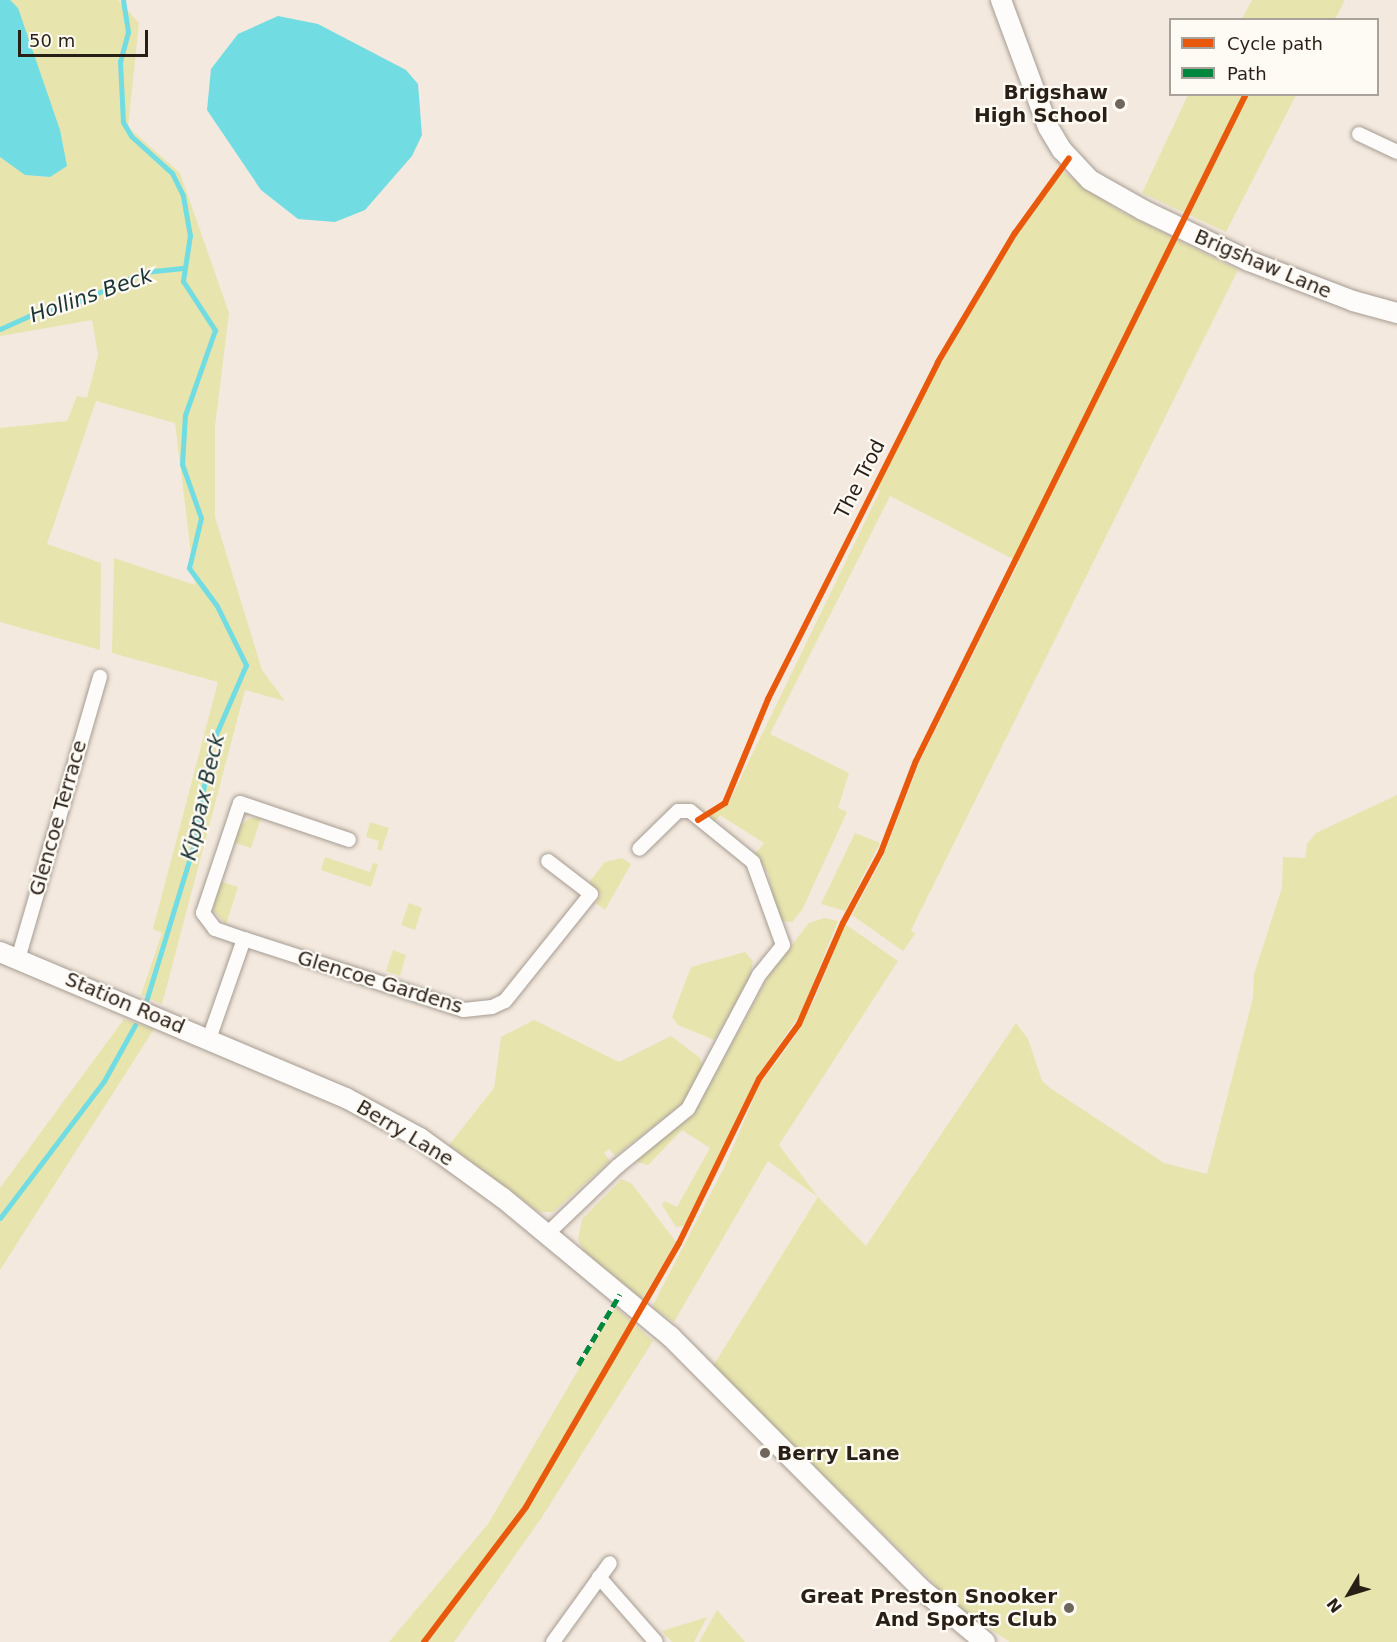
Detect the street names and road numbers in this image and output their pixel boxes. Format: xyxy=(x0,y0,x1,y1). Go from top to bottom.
street label: Brigshaw Lane xyxy=(1191,224,1335,304)
street label: The Trod xyxy=(830,435,890,523)
street label: Glencoe Terrace xyxy=(24,737,92,899)
street label: Glencoe Gardens xyxy=(294,945,466,1019)
street label: Station Road xyxy=(62,967,188,1039)
street label: Berry Lane xyxy=(352,1095,458,1171)

